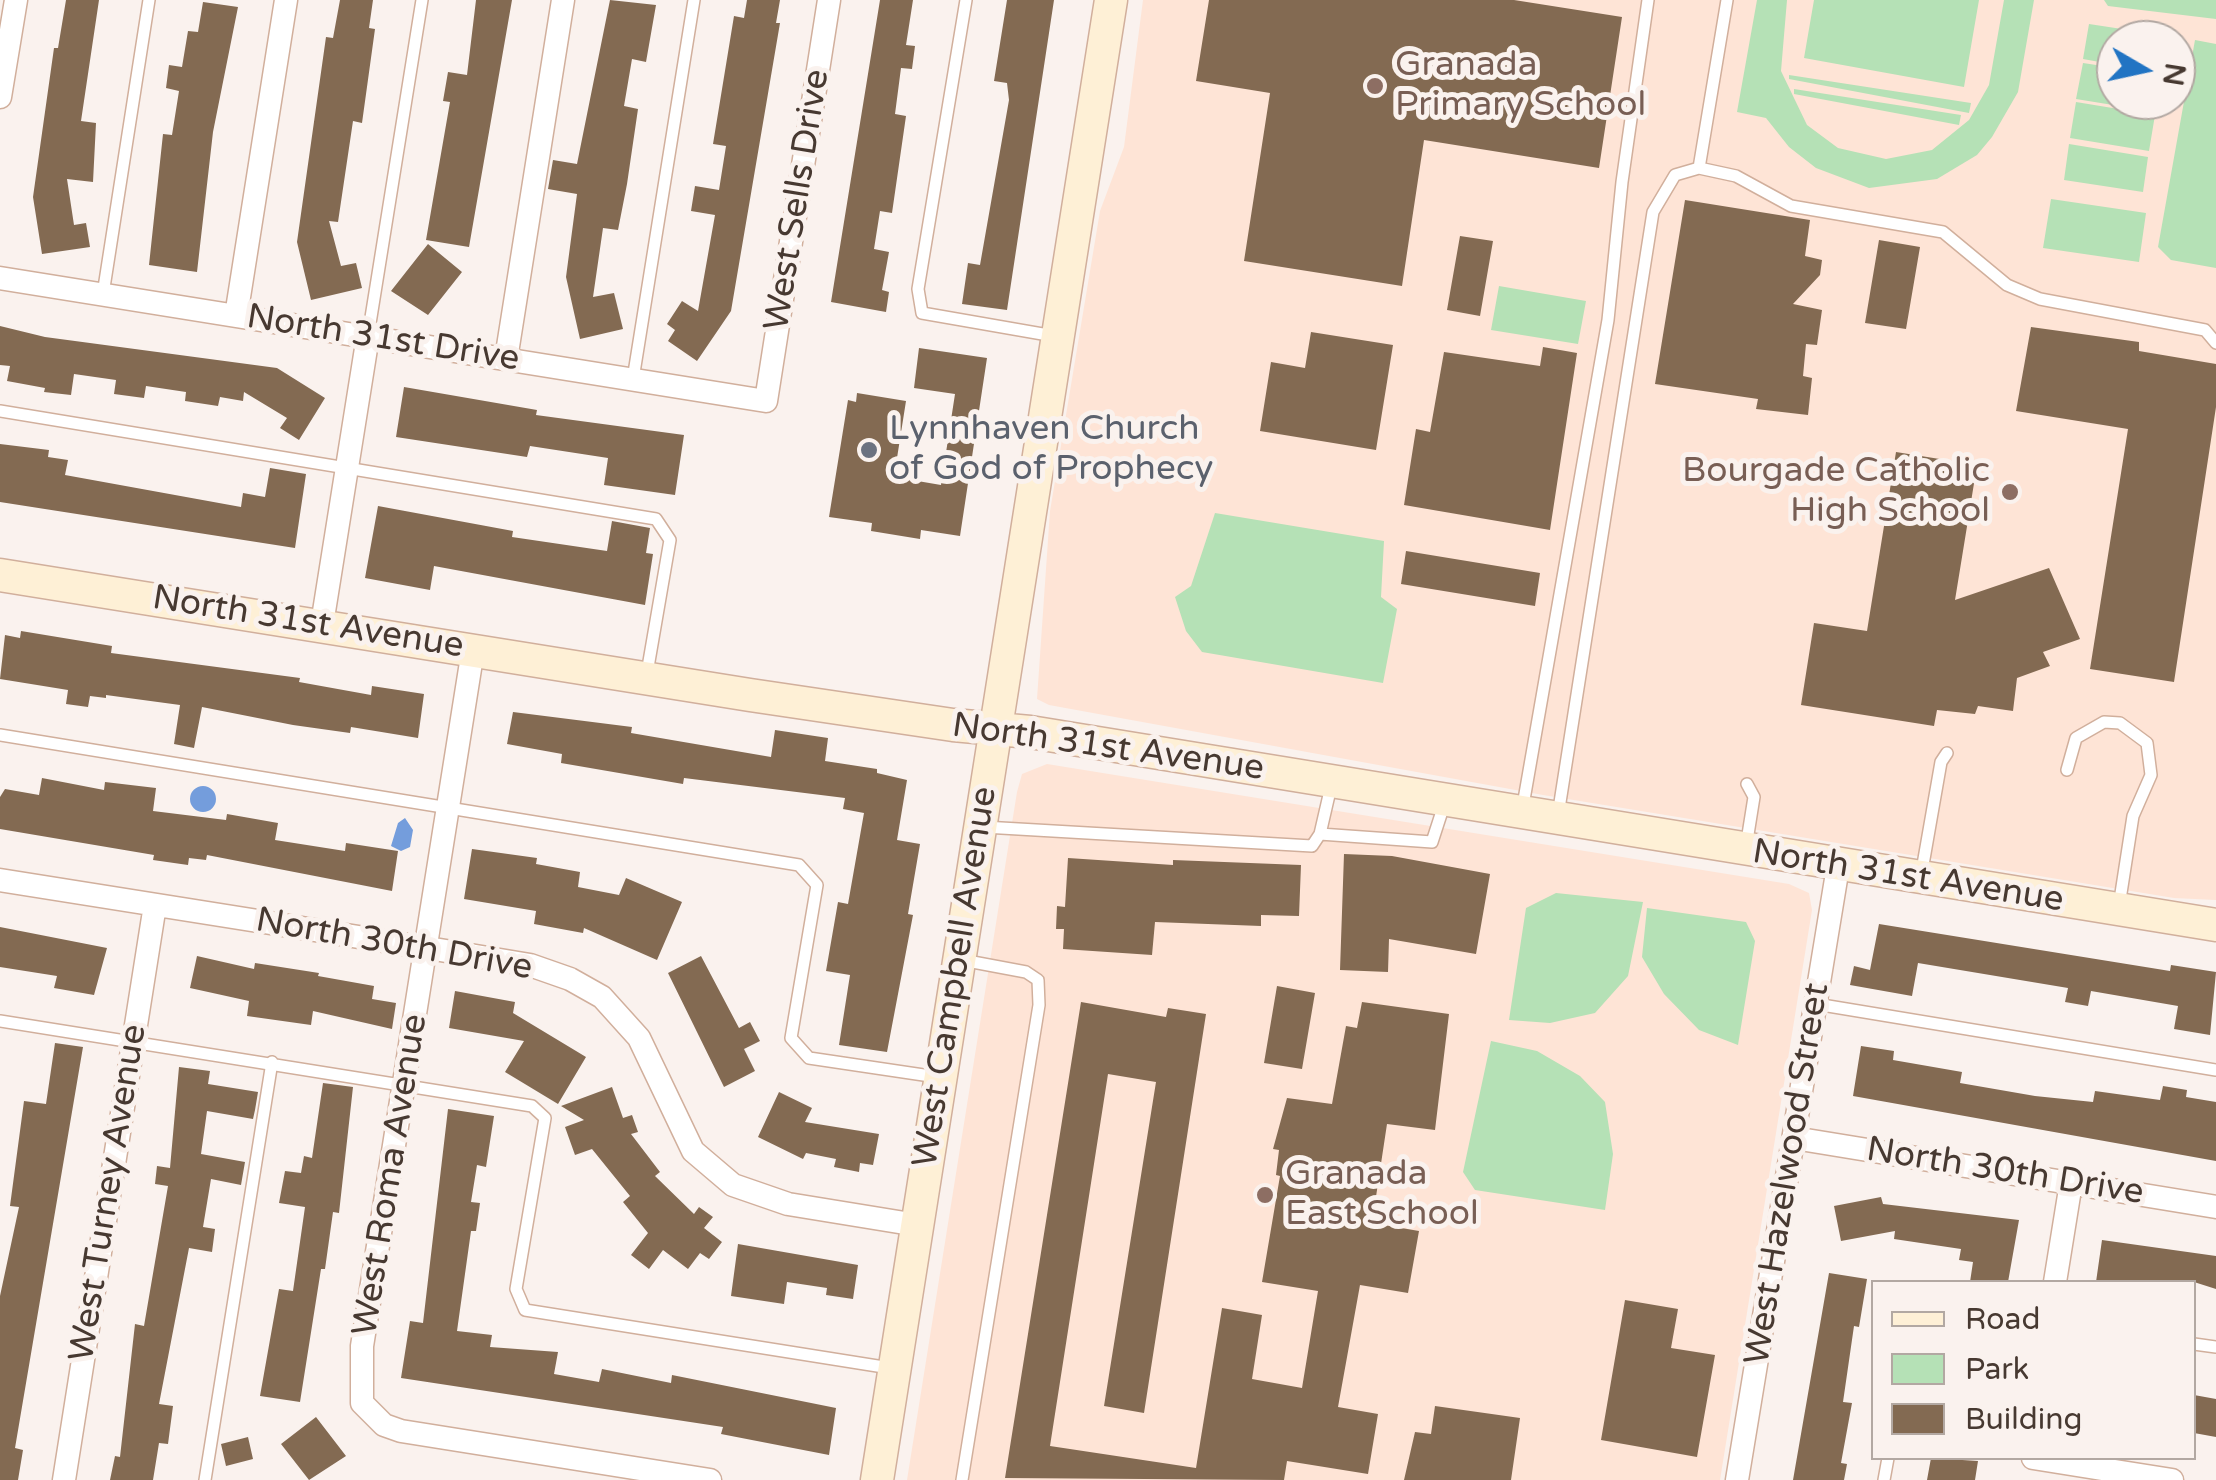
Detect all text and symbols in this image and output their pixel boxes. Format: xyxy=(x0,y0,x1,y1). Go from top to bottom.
north arrow xyxy=(2096,20,2196,120)
place label: Granada Primary School xyxy=(1395,45,1646,127)
text: N xyxy=(2155,61,2192,88)
street label: West Sells Drive xyxy=(757,67,839,333)
marker: Granada Primary School xyxy=(1364,75,1386,97)
street label: North 31st Drive xyxy=(244,297,522,381)
place label: Lynnhaven Church of God of Prophecy xyxy=(889,409,1213,491)
marker: Lynnhaven Church of God of Prophecy xyxy=(858,439,880,461)
place label: Bourgade Catholic High School xyxy=(1682,451,1990,533)
marker: Bourgade Catholic High School xyxy=(1999,481,2021,503)
street label: North 31st Avenue xyxy=(149,578,467,668)
street label: North 31st Avenue xyxy=(949,705,1267,791)
street label: West Campbell Avenue xyxy=(905,784,1007,1170)
street label: North 31st Avenue xyxy=(1749,832,2067,922)
street label: North 30th Drive xyxy=(252,900,536,990)
street label: West Hazelwood Street xyxy=(1737,980,1839,1368)
street label: West Roma Avenue xyxy=(345,1011,437,1339)
street label: West Turney Avenue xyxy=(62,1021,156,1365)
street label: North 30th Drive xyxy=(1863,1129,2147,1215)
place label: Granada East School xyxy=(1285,1154,1479,1236)
marker: Granada East School xyxy=(1254,1184,1276,1206)
legend xyxy=(1871,1280,2196,1460)
text: Road xyxy=(1965,1301,2040,1338)
text: Park xyxy=(1965,1351,2029,1388)
text: Building xyxy=(1965,1401,2082,1438)

